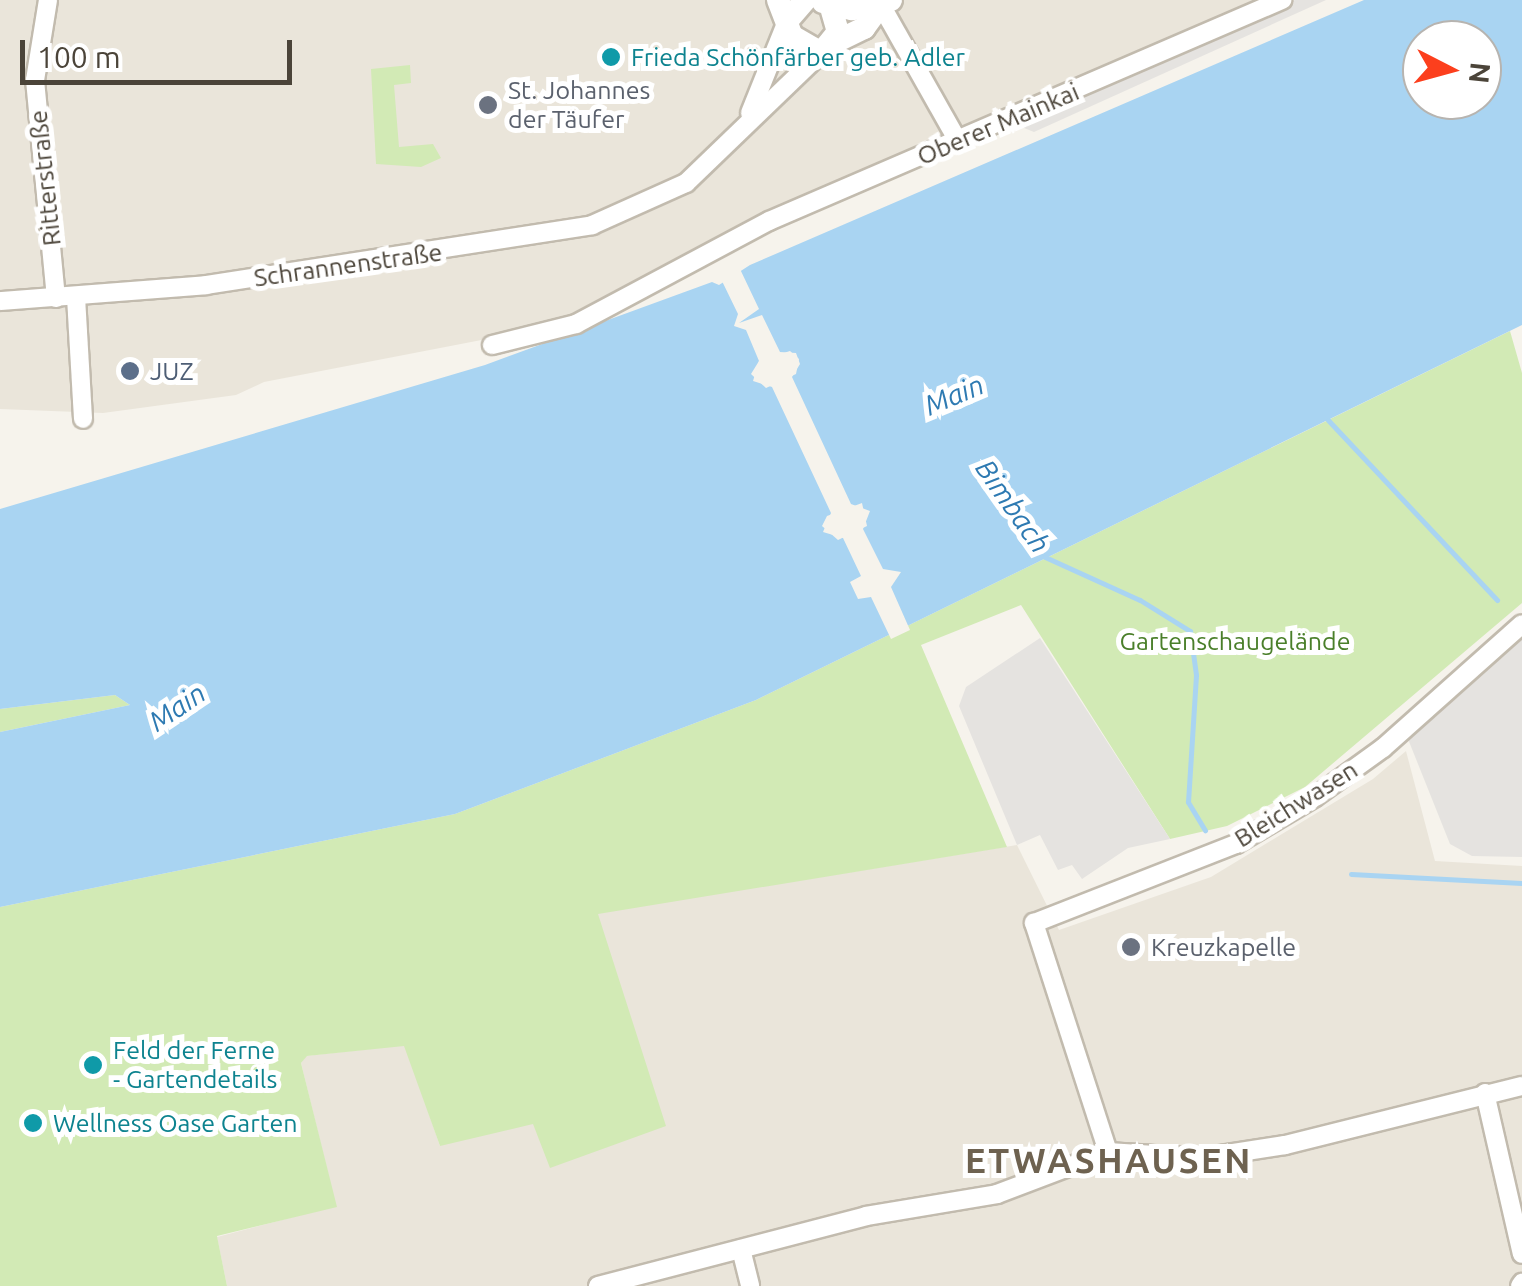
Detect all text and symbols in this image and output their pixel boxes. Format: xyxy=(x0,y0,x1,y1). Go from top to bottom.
scale bar xyxy=(25,20,298,82)
north arrow xyxy=(1402,20,1502,120)
text: 100 m xyxy=(37,40,121,74)
place label: Frieda Schönfärber geb. Adler xyxy=(631,42,965,72)
marker: Frieda Schönfärber geb. Adler xyxy=(600,46,622,68)
text: N xyxy=(1464,61,1497,85)
place label: St. Johannes der Täufer xyxy=(508,76,650,135)
street label: Oberer Mainkai xyxy=(913,76,1083,172)
marker: St. Johannes der Täufer xyxy=(477,94,499,116)
street label: Ritterstraße xyxy=(23,109,67,247)
street label: Schrannenstraße xyxy=(252,237,444,293)
place label: JUZ xyxy=(150,356,194,386)
marker: JUZ xyxy=(119,360,141,382)
water label: Main xyxy=(919,368,989,422)
water label: Bimbach xyxy=(969,453,1057,559)
park label: Gartenschaugelände xyxy=(1120,626,1350,656)
water label: Main xyxy=(142,676,212,738)
street label: Bleichwasen xyxy=(1229,754,1363,854)
place label: Kreuzkapelle xyxy=(1151,932,1296,962)
marker: Kreuzkapelle xyxy=(1120,936,1142,958)
place label: Feld der Ferne - Gartendetails xyxy=(113,1036,277,1095)
marker: Feld der Ferne - Gartendetails xyxy=(82,1054,104,1076)
place label: Wellness Oase Garten xyxy=(53,1108,298,1138)
marker: Wellness Oase Garten xyxy=(22,1112,44,1134)
district label: ETWASHAUSEN xyxy=(965,1139,1253,1181)

